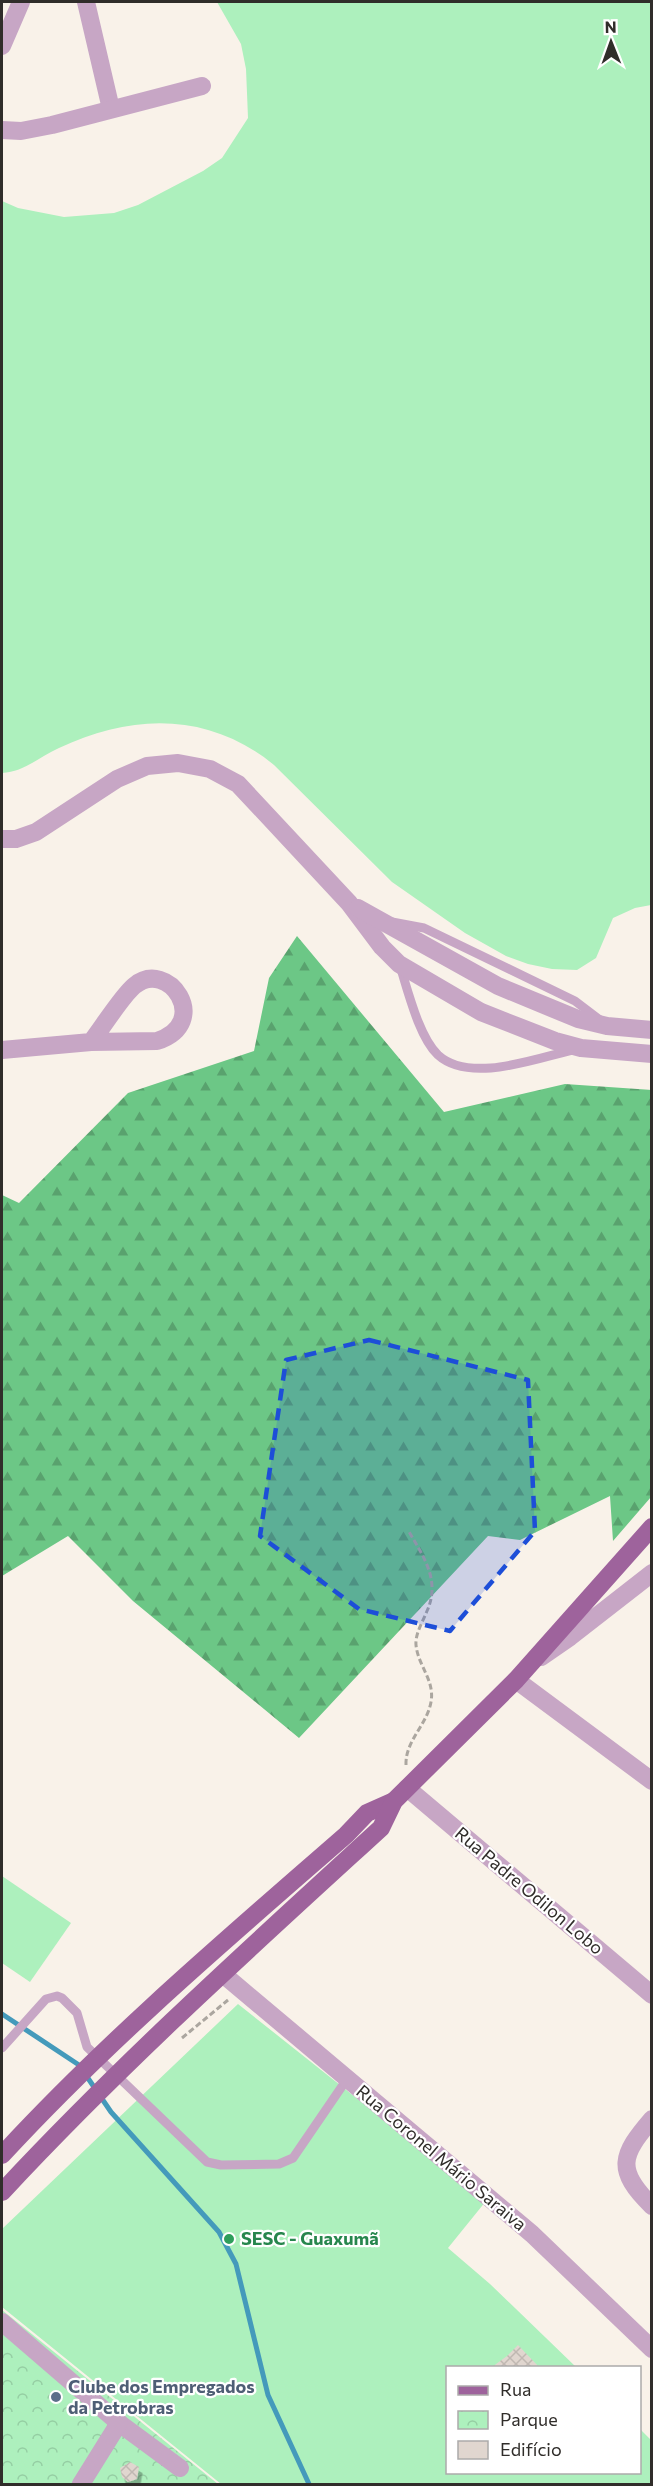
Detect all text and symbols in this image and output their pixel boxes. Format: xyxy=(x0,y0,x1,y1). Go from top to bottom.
north arrow xyxy=(581,12,641,72)
text: N xyxy=(605,17,617,36)
street label: Rua Padre Odilon Lobo xyxy=(451,1822,608,1959)
street label: Rua Coronel Mário Saraiva xyxy=(352,2080,531,2235)
place label: SESC - Guaxumã xyxy=(241,2227,379,2249)
marker: SESC - Guaxumã xyxy=(222,2232,236,2246)
legend xyxy=(446,2366,641,2474)
place label: Clube dos Empregados da Petrobras xyxy=(68,2375,255,2418)
text: Rua xyxy=(500,2378,531,2400)
marker: Clube dos Empregados da Petrobras xyxy=(49,2390,63,2404)
text: Parque xyxy=(500,2408,558,2430)
text: Edifício xyxy=(500,2438,562,2460)

